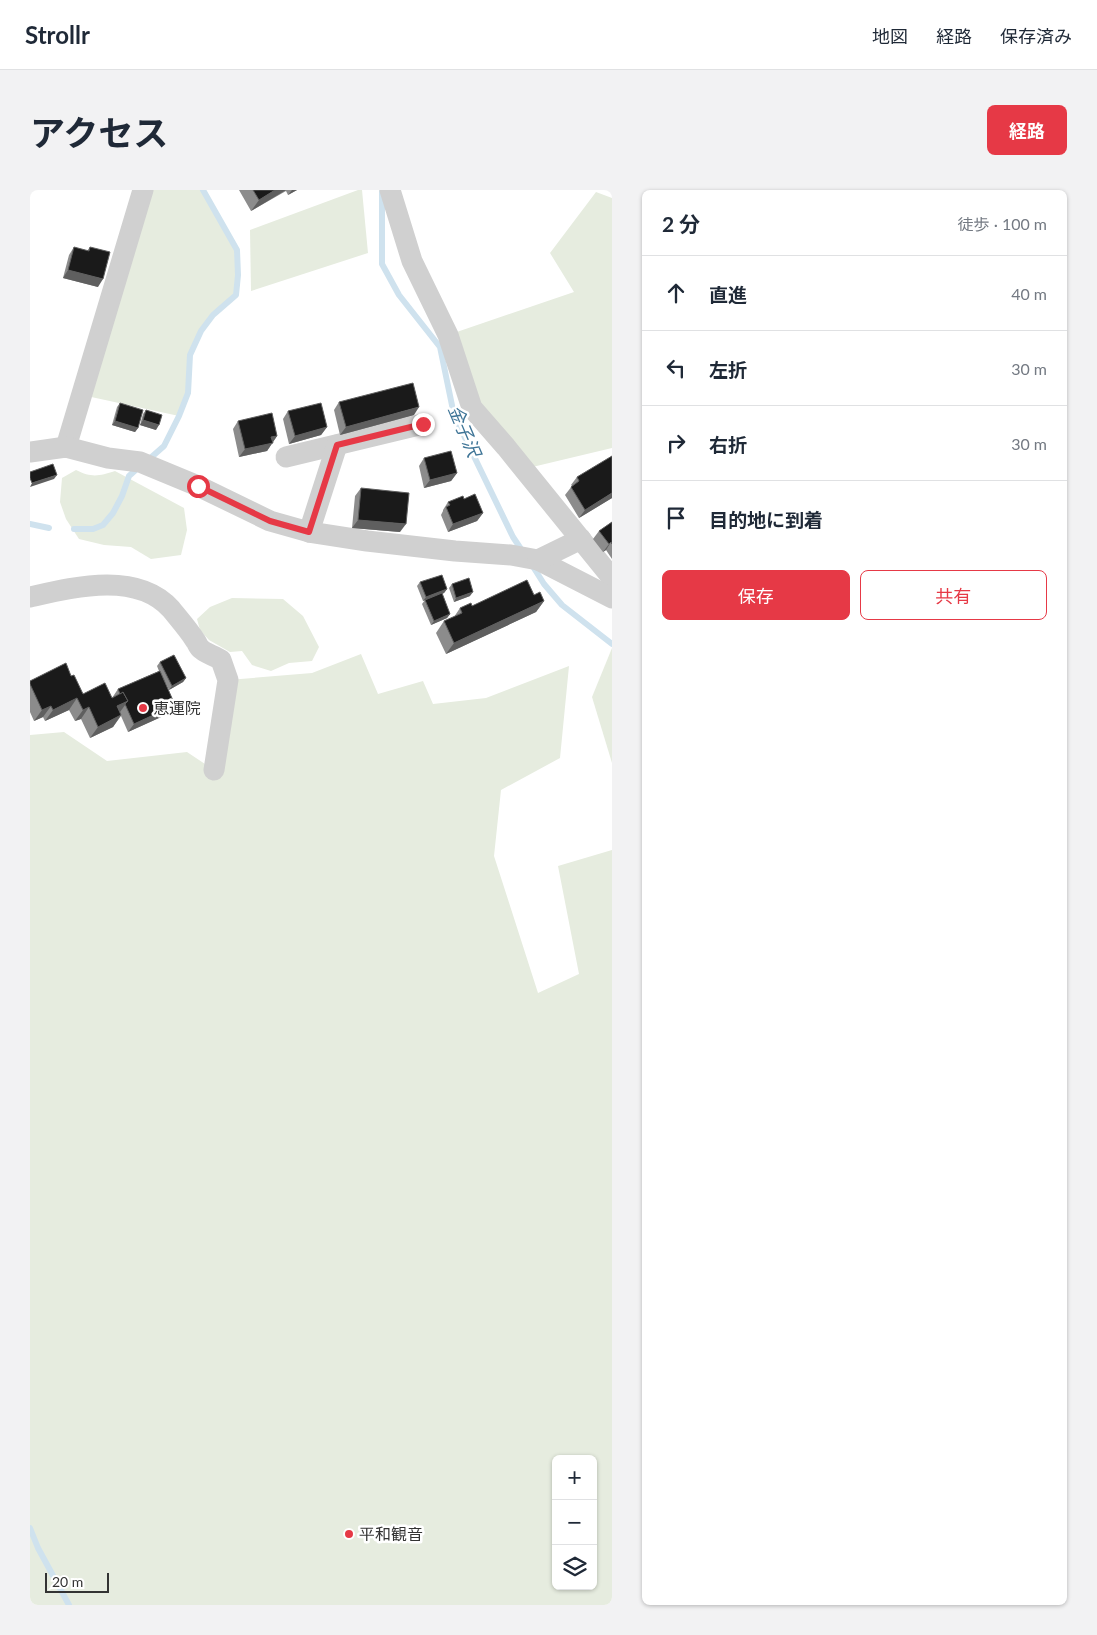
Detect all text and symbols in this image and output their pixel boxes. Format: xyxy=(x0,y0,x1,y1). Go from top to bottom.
text: Strollr xyxy=(25,20,90,49)
text: 地図 xyxy=(872,25,908,47)
text: 経路 xyxy=(936,25,972,47)
text: 保存済み xyxy=(1000,25,1072,47)
button: 経路 xyxy=(987,105,1067,155)
text: アクセス xyxy=(30,111,168,153)
text: 2 分 xyxy=(662,211,700,236)
text: 徒歩 · 100 m xyxy=(958,214,1047,233)
icon: ahead xyxy=(662,279,690,307)
text: 直進 xyxy=(709,283,747,306)
text: 40 m xyxy=(1011,284,1047,303)
icon: left xyxy=(662,354,690,382)
text: 左折 xyxy=(709,358,747,381)
text: 30 m xyxy=(1011,359,1047,378)
water label: 金子沢 xyxy=(444,401,486,462)
route end xyxy=(412,413,435,436)
icon: right xyxy=(662,429,690,457)
text: 右折 xyxy=(709,433,747,456)
text: 30 m xyxy=(1011,434,1047,453)
route start xyxy=(187,475,210,498)
icon: arrive xyxy=(662,504,690,532)
text: 目的地に到着 xyxy=(709,508,823,531)
button: 保存 xyxy=(662,570,850,620)
button: 共有 xyxy=(860,570,1047,620)
place label: 恵運院 xyxy=(153,698,201,717)
marker: 恵運院 xyxy=(137,702,149,714)
map controls xyxy=(552,1455,597,1590)
button: + xyxy=(552,1455,597,1500)
button: − xyxy=(552,1500,597,1545)
place label: 平和観音 xyxy=(359,1524,423,1543)
marker: 平和観音 xyxy=(343,1528,355,1540)
button: layers xyxy=(552,1545,597,1590)
scale bar xyxy=(45,1570,109,1593)
text: 20 m xyxy=(52,1573,83,1590)

